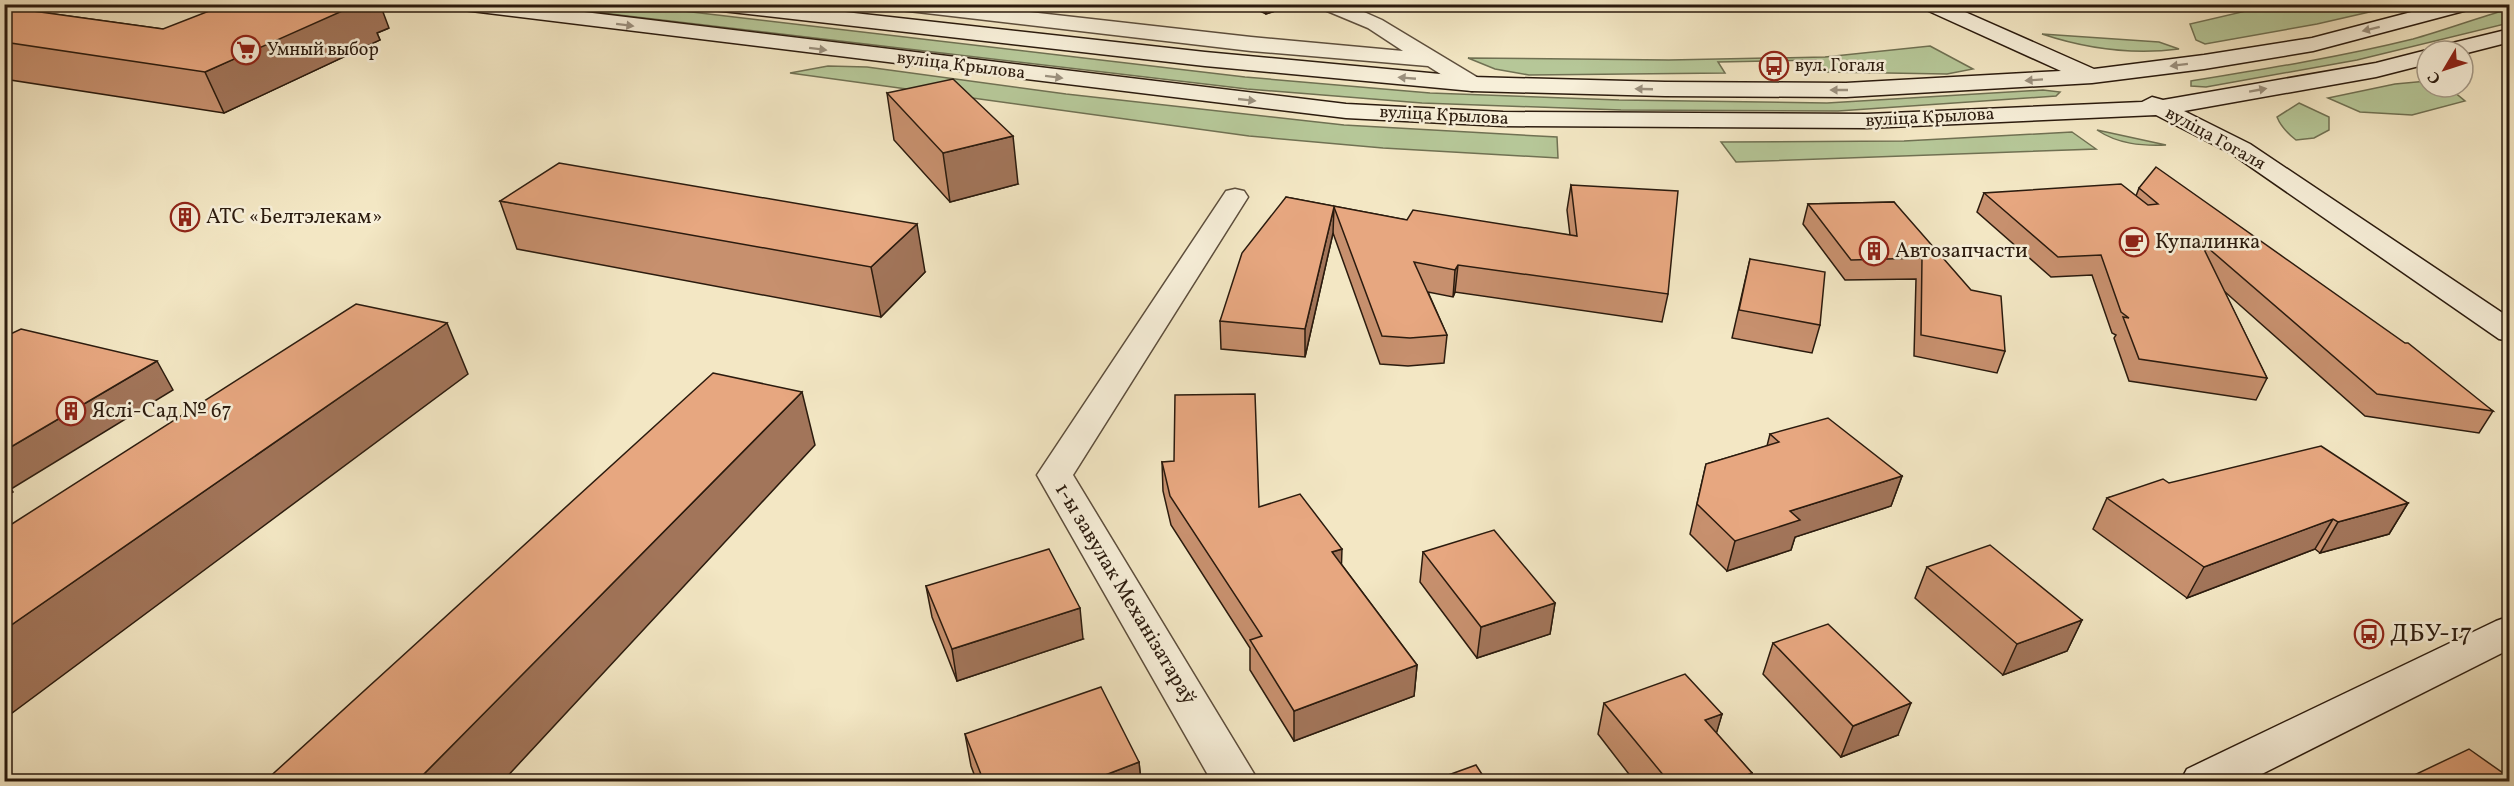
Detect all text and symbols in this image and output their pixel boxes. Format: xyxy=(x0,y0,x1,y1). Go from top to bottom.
one-way arrow xyxy=(616,20,635,29)
one-way arrow xyxy=(2362,25,2380,35)
supermarket icon: Умный выбор xyxy=(230,34,262,66)
place label: Умный выбор xyxy=(267,38,379,63)
north arrow xyxy=(2415,39,2475,99)
one-way arrow xyxy=(809,44,828,54)
street label: вуліца Крылова xyxy=(895,46,1027,86)
bus stop icon: вул. Гогаля xyxy=(1758,50,1790,82)
place label: вул. Гогаля xyxy=(1795,54,1885,79)
one-way arrow xyxy=(2170,60,2189,69)
text: С xyxy=(2423,66,2447,88)
one-way arrow xyxy=(1044,73,1063,82)
one-way arrow xyxy=(1398,73,1417,83)
one-way arrow xyxy=(2024,75,2043,84)
one-way arrow xyxy=(1634,84,1653,94)
one-way arrow xyxy=(1829,85,1848,95)
one-way arrow xyxy=(2249,86,2268,95)
one-way arrow xyxy=(1238,95,1257,105)
street label: вуліца Крылова xyxy=(1379,100,1509,132)
street label: вуліца Гогаля xyxy=(2160,101,2270,177)
street label: вуліца Крылова xyxy=(1865,102,1995,134)
building icon: АТС «Белтэлекам» xyxy=(169,201,201,233)
place label: АТС «Белтэлекам» xyxy=(206,203,382,232)
cafe icon: Купалинка xyxy=(2118,226,2150,258)
place label: Купалинка xyxy=(2155,228,2261,257)
building icon: Автозапчасти xyxy=(1858,235,1890,267)
place label: Автозапчасти xyxy=(1895,237,2028,266)
building icon: Яслі-Сад № 67 xyxy=(55,395,87,427)
place label: Яслі-Сад № 67 xyxy=(92,397,232,426)
street label: 1-ы завулак Механізатараў xyxy=(1047,478,1203,711)
place label: ДБУ-17 xyxy=(2390,616,2472,652)
bus stop icon: ДБУ-17 xyxy=(2353,618,2385,650)

